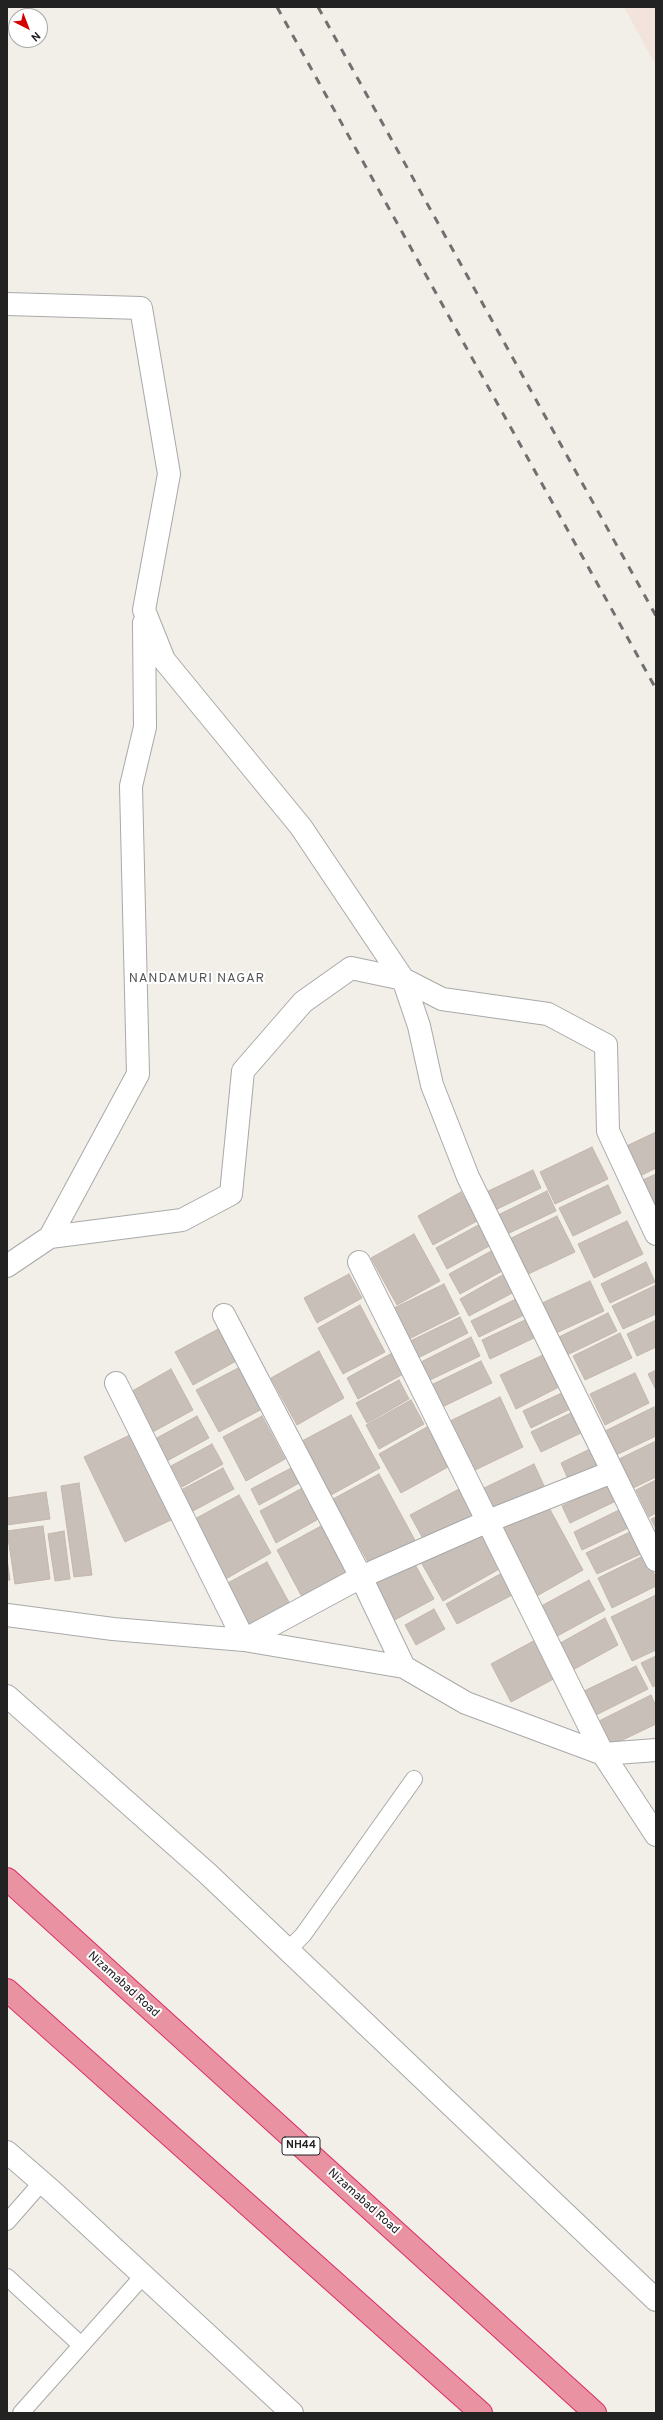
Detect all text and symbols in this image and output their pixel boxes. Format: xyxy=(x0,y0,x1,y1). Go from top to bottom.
north arrow xyxy=(8,8,48,48)
text: N xyxy=(28,28,43,44)
district label: NANDAMURI NAGAR xyxy=(129,971,265,987)
street label: Nizamabad Road xyxy=(84,1949,162,2021)
road number: NH44 xyxy=(282,2137,320,2155)
street label: Nizamabad Road xyxy=(324,2166,402,2238)

